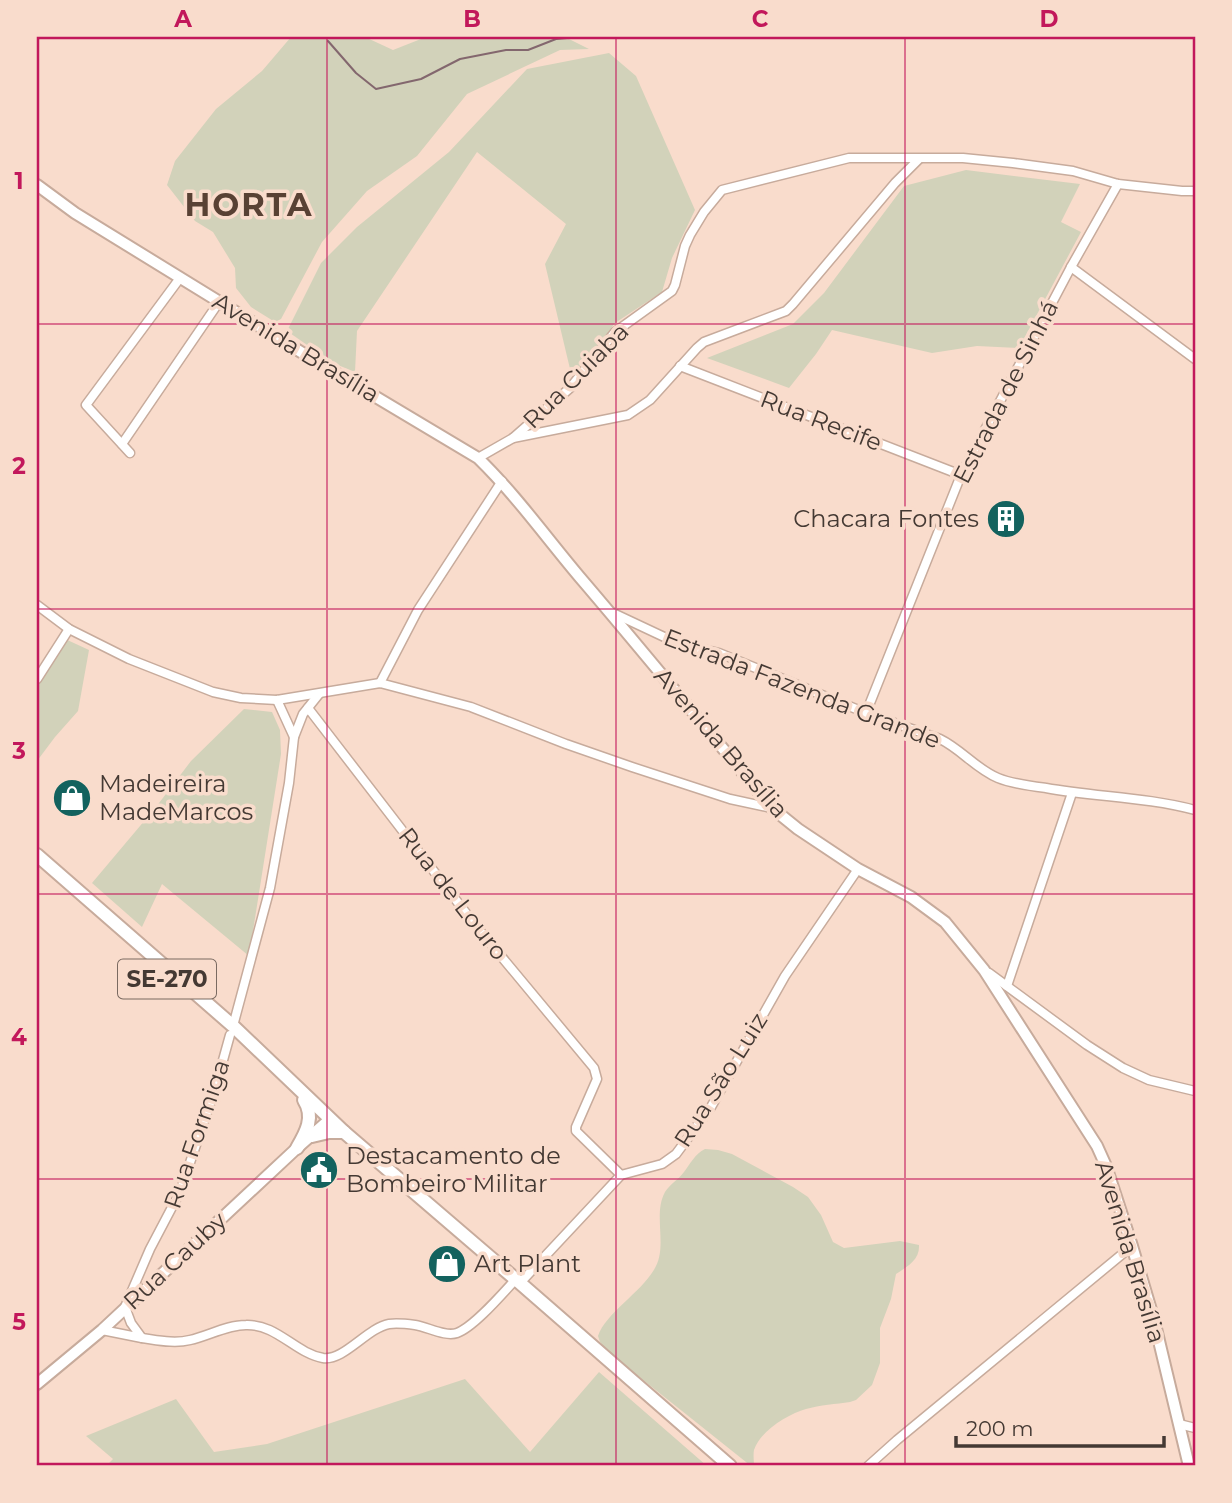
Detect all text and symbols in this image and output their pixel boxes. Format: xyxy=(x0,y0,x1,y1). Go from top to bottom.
text: A xyxy=(173,5,192,33)
text: B xyxy=(463,5,481,33)
text: C xyxy=(752,5,769,33)
text: D xyxy=(1040,5,1059,33)
text: 1 xyxy=(14,167,24,195)
district label: HORTA xyxy=(184,185,314,224)
street label: Avenida Brasília xyxy=(208,286,385,409)
street label: Estrada de Sinhá xyxy=(947,295,1064,488)
street label: Rua Cuiaba xyxy=(517,317,635,435)
street label: Rua Recife xyxy=(756,384,886,457)
text: 2 xyxy=(12,452,26,480)
building icon: Chacara Fontes xyxy=(985,498,1027,540)
place label: Chacara Fontes xyxy=(793,504,979,533)
street label: Estrada Fazenda Grande xyxy=(660,622,944,755)
street label: Avenida Brasília xyxy=(648,662,794,824)
text: 3 xyxy=(11,737,26,765)
place label: Madeireira MadeMarcos xyxy=(99,769,253,826)
shop icon: Madeireira MadeMarcos xyxy=(51,777,93,819)
street label: Rua de Louro xyxy=(393,822,514,966)
road number: SE-270 xyxy=(118,960,216,998)
street label: Rua São Luiz xyxy=(668,1007,773,1152)
text: 4 xyxy=(11,1023,27,1051)
street label: Rua Formiga xyxy=(157,1056,236,1212)
place label: Destacamento de Bombeiro Militar xyxy=(346,1141,561,1198)
public building icon: Destacamento de Bombeiro Militar xyxy=(298,1149,340,1191)
street label: Avenida Brasília xyxy=(1089,1157,1172,1347)
street label: Rua Cauby xyxy=(117,1206,232,1316)
shop icon: Art Plant xyxy=(426,1243,468,1285)
place label: Art Plant xyxy=(474,1249,581,1278)
text: 5 xyxy=(12,1308,26,1336)
scale bar xyxy=(956,1405,1164,1449)
text: 200 m xyxy=(966,1416,1033,1441)

